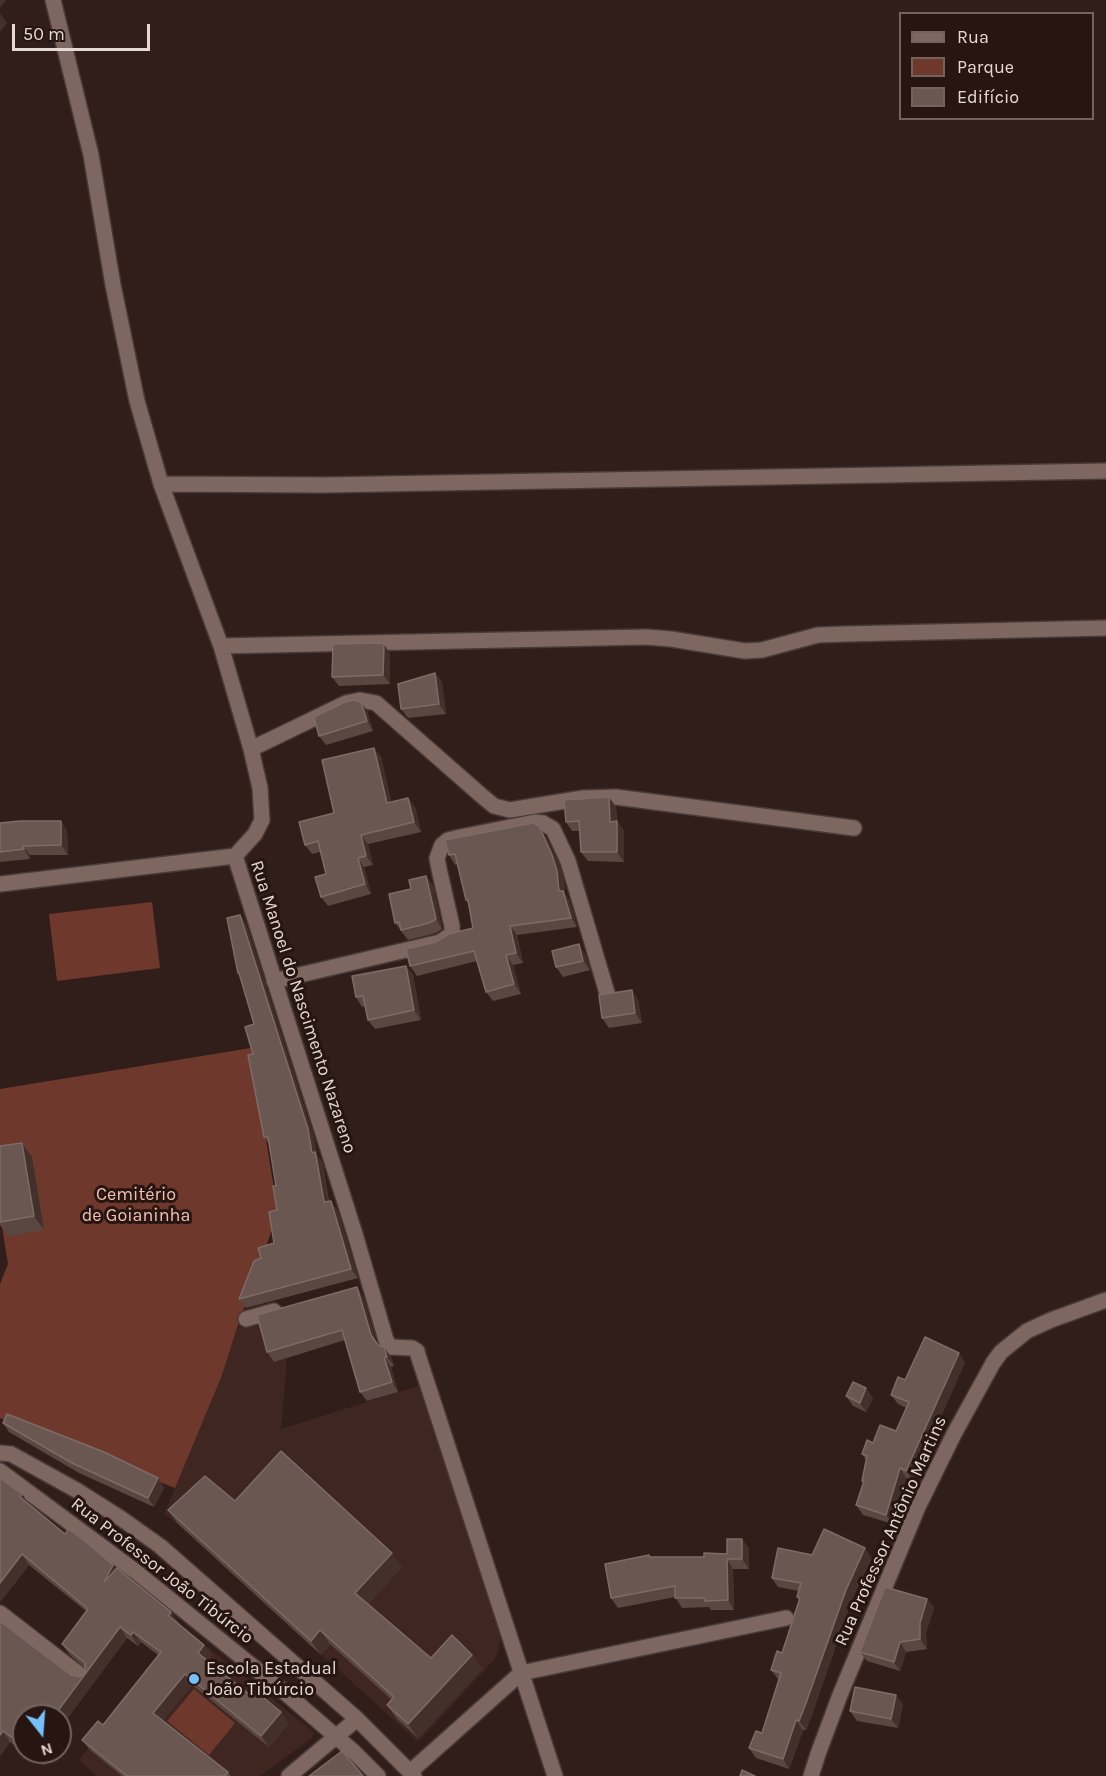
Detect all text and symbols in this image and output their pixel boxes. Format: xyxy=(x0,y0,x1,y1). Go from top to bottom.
scale bar xyxy=(15,12,153,50)
legend xyxy=(899,12,1094,120)
text: 50 m xyxy=(23,23,65,45)
text: Rua xyxy=(957,26,989,48)
text: Parque xyxy=(957,56,1014,78)
text: Edifício xyxy=(957,86,1019,108)
street label: Rua Manoel do Nascimento Nazareno xyxy=(245,858,361,1156)
park label: Cemitério de Goianinha xyxy=(82,1184,190,1226)
street label: Rua Professor Antônio Martins xyxy=(830,1413,952,1649)
street label: Rua Professor João Tibúrcio xyxy=(67,1493,257,1649)
place label: Escola Estadual João Tibúrcio xyxy=(206,1658,337,1700)
marker: Escola Estadual João Tibúrcio xyxy=(187,1672,201,1686)
north arrow xyxy=(12,1704,72,1764)
text: N xyxy=(39,1739,55,1761)

